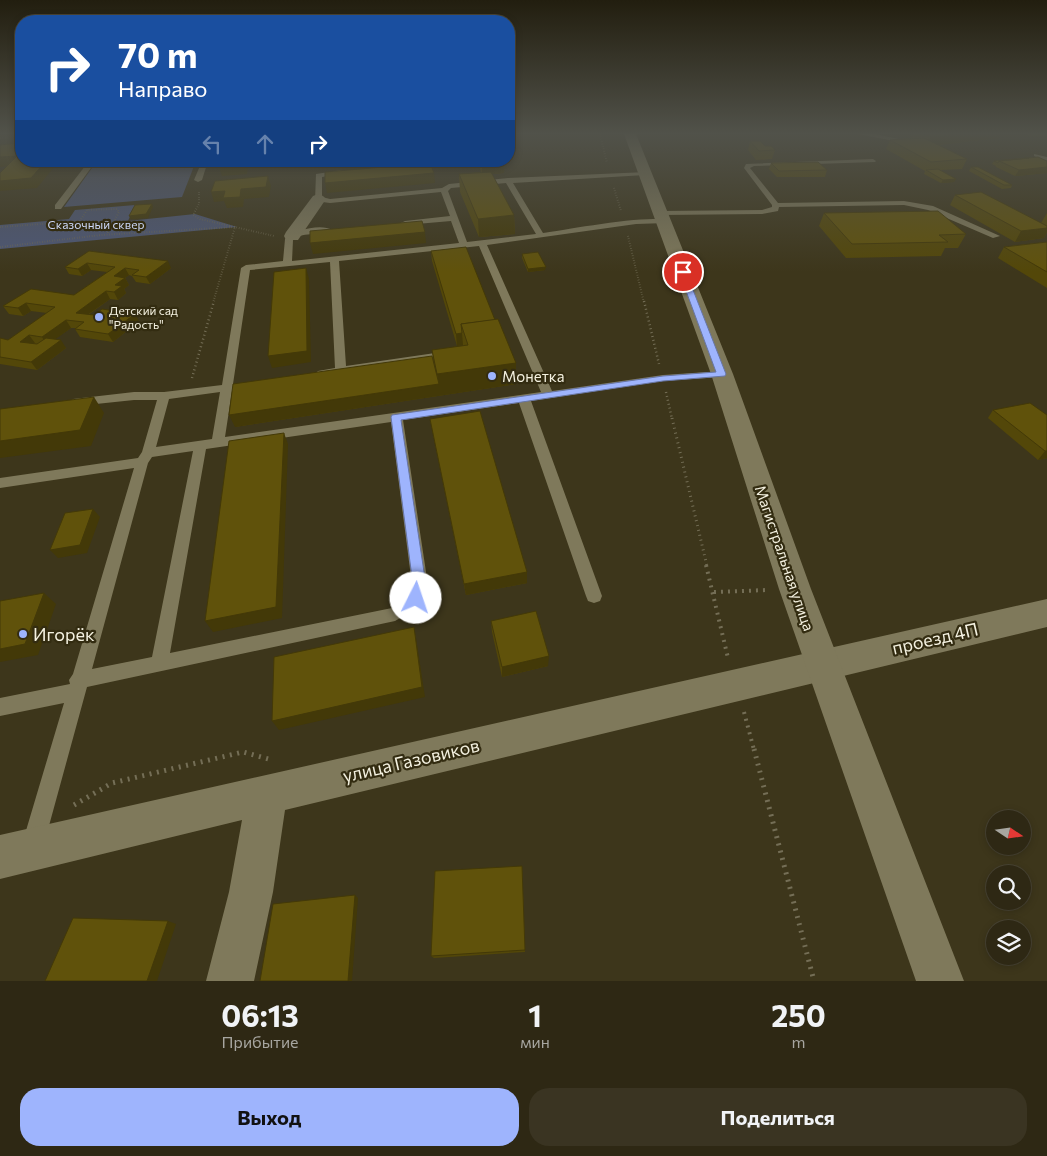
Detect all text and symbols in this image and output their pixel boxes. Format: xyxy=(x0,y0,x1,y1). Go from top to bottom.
text: 70 m xyxy=(118,32,198,75)
icon: right xyxy=(35,35,100,100)
text: Направо xyxy=(118,75,208,102)
icon: left xyxy=(198,130,226,158)
icon: ahead xyxy=(251,130,279,158)
icon: right xyxy=(304,130,332,158)
park label: Сказочный сквер xyxy=(48,217,145,231)
pin xyxy=(662,251,704,293)
icon: arrive xyxy=(669,258,697,286)
place label: Детский сад "Радость" xyxy=(109,303,178,331)
marker: Детский сад "Радость" xyxy=(93,311,105,323)
place label: Монетка xyxy=(502,367,565,385)
marker: Монетка xyxy=(486,370,498,382)
street label: Магистральная улица xyxy=(752,483,818,633)
position arrow xyxy=(389,571,441,623)
street label: проезд 4П xyxy=(890,617,980,659)
place label: Игорёк xyxy=(33,623,95,645)
marker: Игорёк xyxy=(17,628,29,640)
street label: улица Газовиков xyxy=(341,734,481,786)
north arrow xyxy=(986,810,1031,855)
map controls xyxy=(986,810,1031,965)
button: search xyxy=(986,865,1031,910)
button: layers xyxy=(986,920,1031,965)
text: 06:13 xyxy=(221,996,299,1033)
text: 1 xyxy=(528,996,542,1033)
text: 250 xyxy=(771,996,826,1033)
text: Прибытие xyxy=(222,1032,299,1051)
text: мин xyxy=(520,1032,550,1051)
text: m xyxy=(791,1032,805,1051)
button: Выход xyxy=(20,1088,519,1146)
button: Поделиться xyxy=(529,1088,1027,1146)

